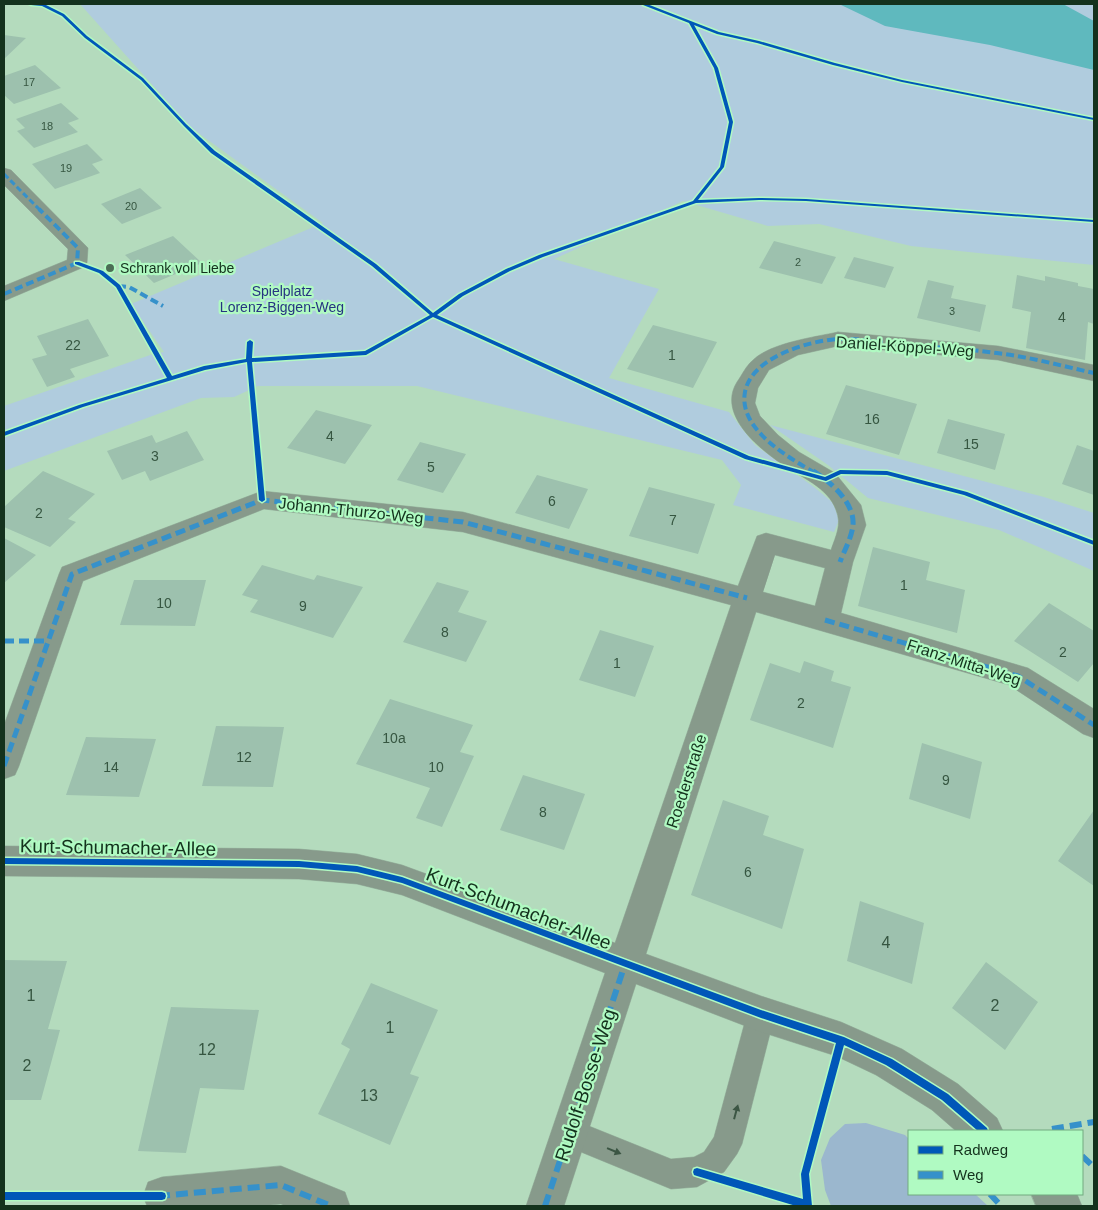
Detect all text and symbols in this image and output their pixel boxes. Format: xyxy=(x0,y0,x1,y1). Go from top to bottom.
house number: 17 xyxy=(23,76,35,88)
house number: 18 xyxy=(41,120,53,132)
house number: 19 xyxy=(60,162,72,174)
house number: 20 xyxy=(125,200,137,212)
house number: 2 xyxy=(795,256,801,268)
place label: Schrank voll Liebe xyxy=(120,260,235,276)
marker: Schrank voll Liebe xyxy=(104,262,116,274)
park label: Spielplatz Lorenz-Biggen-Weg xyxy=(220,283,344,315)
house number: 3 xyxy=(949,305,955,317)
house number: 4 xyxy=(1058,309,1066,325)
street label: Daniel-Köppel-Weg xyxy=(835,333,975,360)
house number: 22 xyxy=(65,337,81,353)
house number: 1 xyxy=(668,347,676,363)
house number: 16 xyxy=(864,411,880,427)
house number: 4 xyxy=(326,428,334,444)
house number: 15 xyxy=(963,436,979,452)
house number: 3 xyxy=(151,448,159,464)
house number: 5 xyxy=(427,459,435,475)
house number: 6 xyxy=(548,493,556,509)
street label: Johann-Thurzo-Weg xyxy=(278,494,424,527)
house number: 2 xyxy=(35,505,43,521)
house number: 7 xyxy=(669,512,677,528)
house number: 1 xyxy=(900,577,908,593)
house number: 10 xyxy=(156,595,172,611)
house number: 9 xyxy=(299,598,307,614)
house number: 8 xyxy=(441,624,449,640)
street label: Franz-Mitta-Weg xyxy=(905,636,1023,689)
house number: 2 xyxy=(1059,644,1067,660)
house number: 1 xyxy=(613,655,621,671)
house number: 2 xyxy=(797,695,805,711)
house number: 10a xyxy=(382,730,406,746)
street label: Roederstraße xyxy=(663,732,710,830)
house number: 12 xyxy=(236,749,252,765)
house number: 14 xyxy=(103,759,119,775)
house number: 10 xyxy=(428,759,444,775)
house number: 9 xyxy=(942,772,950,788)
house number: 8 xyxy=(539,804,547,820)
street label: Kurt-Schumacher-Allee xyxy=(20,835,216,860)
street label: Kurt-Schumacher-Allee xyxy=(423,863,614,953)
house number: 6 xyxy=(744,864,752,880)
house number: 4 xyxy=(882,934,891,951)
house number: 1 xyxy=(27,987,36,1004)
house number: 2 xyxy=(991,997,1000,1014)
street label: Rudolf-Bosse-Weg xyxy=(551,1006,620,1164)
house number: 1 xyxy=(386,1019,395,1036)
house number: 12 xyxy=(198,1041,216,1058)
house number: 2 xyxy=(23,1057,32,1074)
house number: 13 xyxy=(360,1087,378,1104)
one-way arrow xyxy=(732,1104,740,1119)
legend xyxy=(908,1130,1083,1195)
text: Radweg xyxy=(953,1141,1008,1158)
one-way arrow xyxy=(607,1147,622,1155)
text: Weg xyxy=(953,1166,984,1183)

